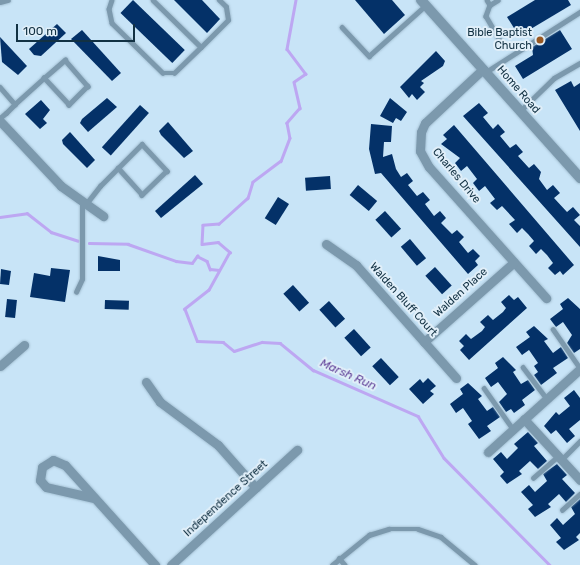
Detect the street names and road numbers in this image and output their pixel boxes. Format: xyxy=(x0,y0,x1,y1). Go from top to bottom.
street label: Home Road xyxy=(494,63,542,117)
street label: Charles Drive xyxy=(429,146,483,206)
street label: Walden Bluff Court xyxy=(366,260,440,340)
street label: Walden Place xyxy=(432,266,490,320)
street label: Independence Street xyxy=(182,458,270,540)

